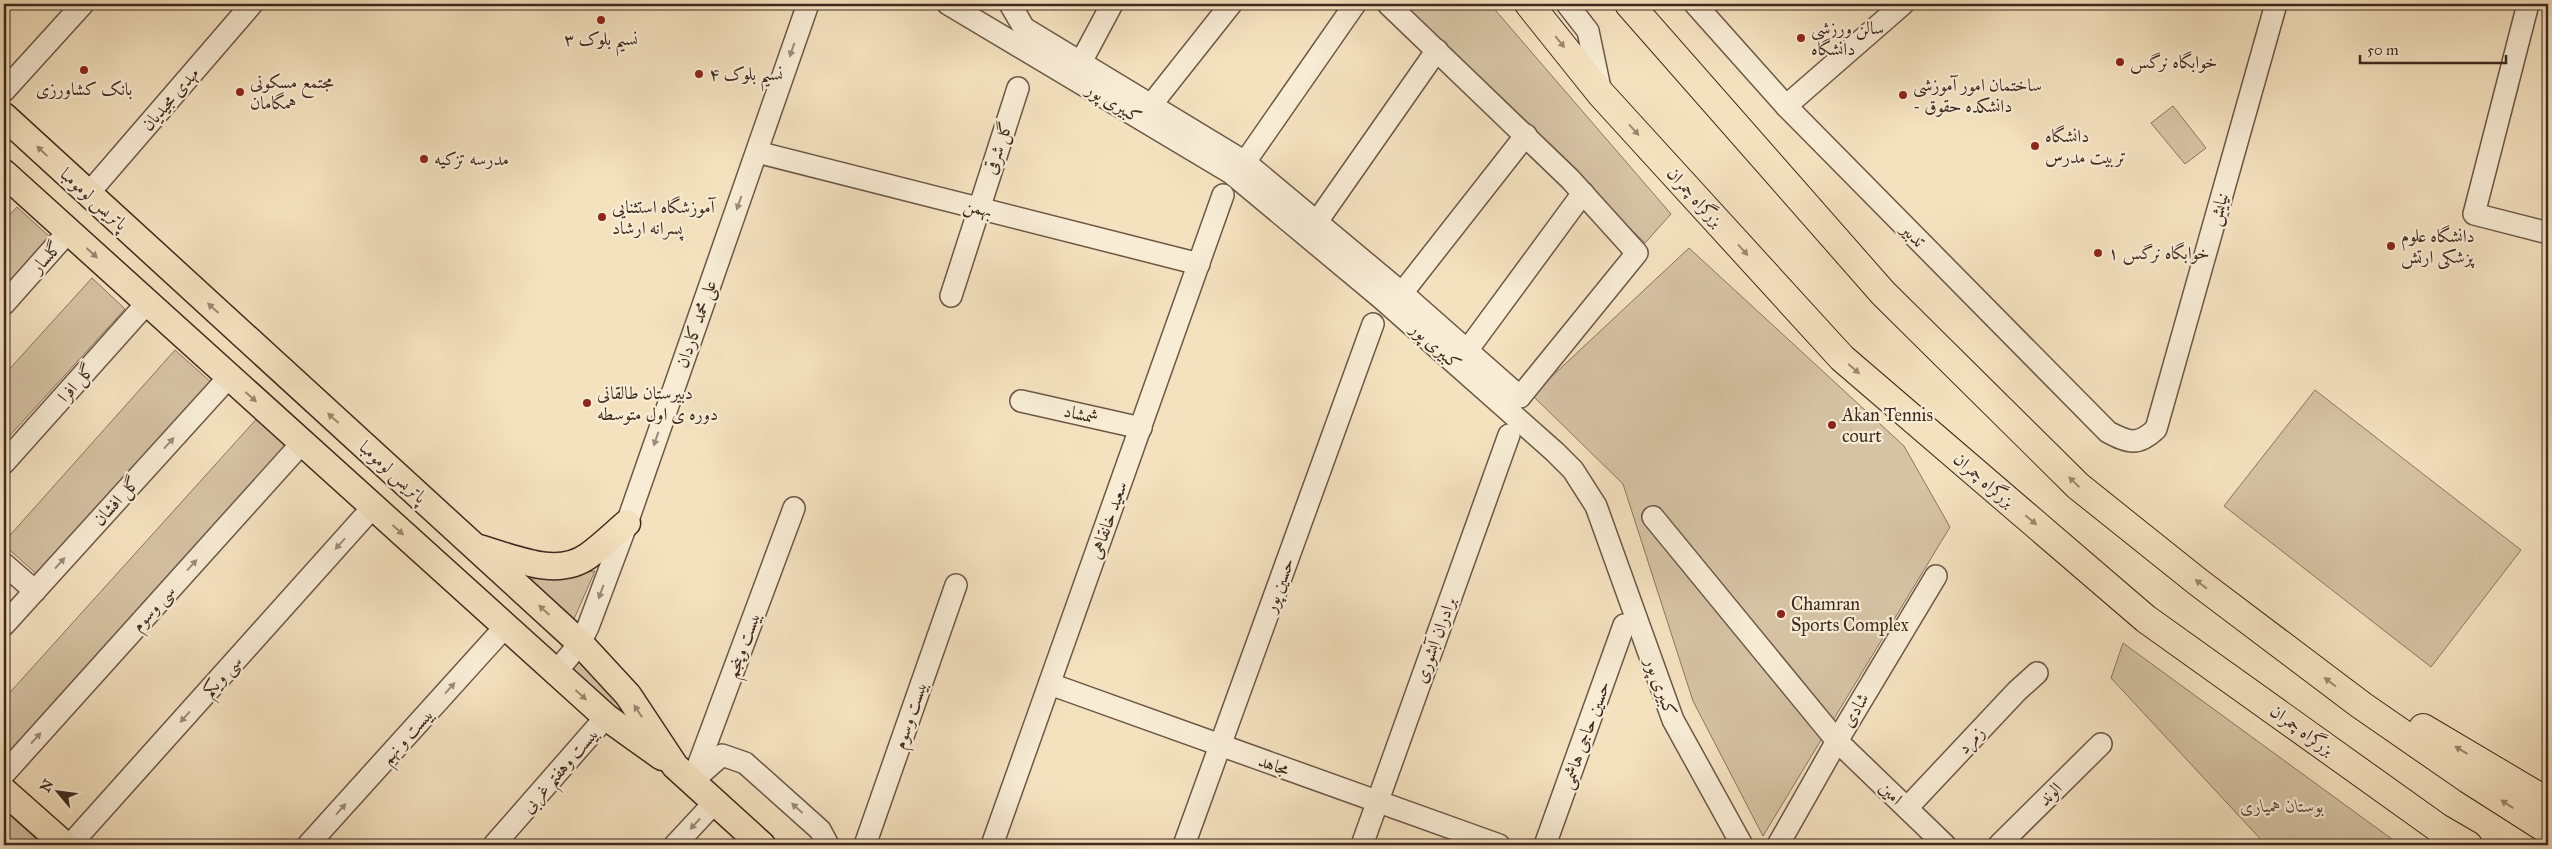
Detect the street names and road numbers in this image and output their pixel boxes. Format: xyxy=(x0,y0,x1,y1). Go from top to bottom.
street label: مهدی مجیدیان xyxy=(136,63,204,136)
street label: کبیری پور xyxy=(1080,77,1146,130)
street label: گل شرقی xyxy=(979,119,1018,178)
street label: بزرگراه چمران xyxy=(1661,162,1729,232)
street label: پاتریس لومومبا xyxy=(54,163,133,238)
street label: نیایش xyxy=(2203,190,2234,228)
street label: بهمن xyxy=(961,194,995,223)
street label: تدبیر xyxy=(1895,217,1930,252)
street label: گلسار xyxy=(25,236,66,279)
street label: علی محمد کاردان xyxy=(671,277,723,372)
street label: کبیری پور xyxy=(1403,316,1466,376)
street label: گل افرا xyxy=(53,359,100,408)
street label: شمشاد xyxy=(1062,400,1100,428)
street label: پاتریس لومومبا xyxy=(353,436,432,511)
street label: بزرگراه چمران xyxy=(1948,447,2020,513)
street label: گل افشان xyxy=(88,472,145,531)
street label: سعید خانقاهی xyxy=(1084,478,1132,562)
street label: حسین پور xyxy=(1258,555,1301,618)
street label: سی وسوم xyxy=(126,580,183,639)
street label: برادران آبشوری xyxy=(1409,594,1461,686)
street label: بیست وپنجم xyxy=(721,609,771,683)
street label: سی ویکم xyxy=(198,651,251,705)
street label: کبیری پور xyxy=(1638,653,1682,720)
street label: بیست وسوم xyxy=(888,678,937,753)
street label: حسین حاجی هاشمی xyxy=(1555,678,1616,792)
street label: شادی xyxy=(1836,689,1874,731)
street label: بزرگراه چمران xyxy=(2265,699,2339,761)
street label: بیست و نهم xyxy=(376,703,443,773)
street label: زمرد xyxy=(1953,722,1991,760)
street label: بیست وهفتم غربی xyxy=(517,723,609,822)
street label: مجاهد xyxy=(1255,749,1293,781)
street label: امین xyxy=(1875,777,1908,810)
street label: الوند xyxy=(2033,777,2067,811)

